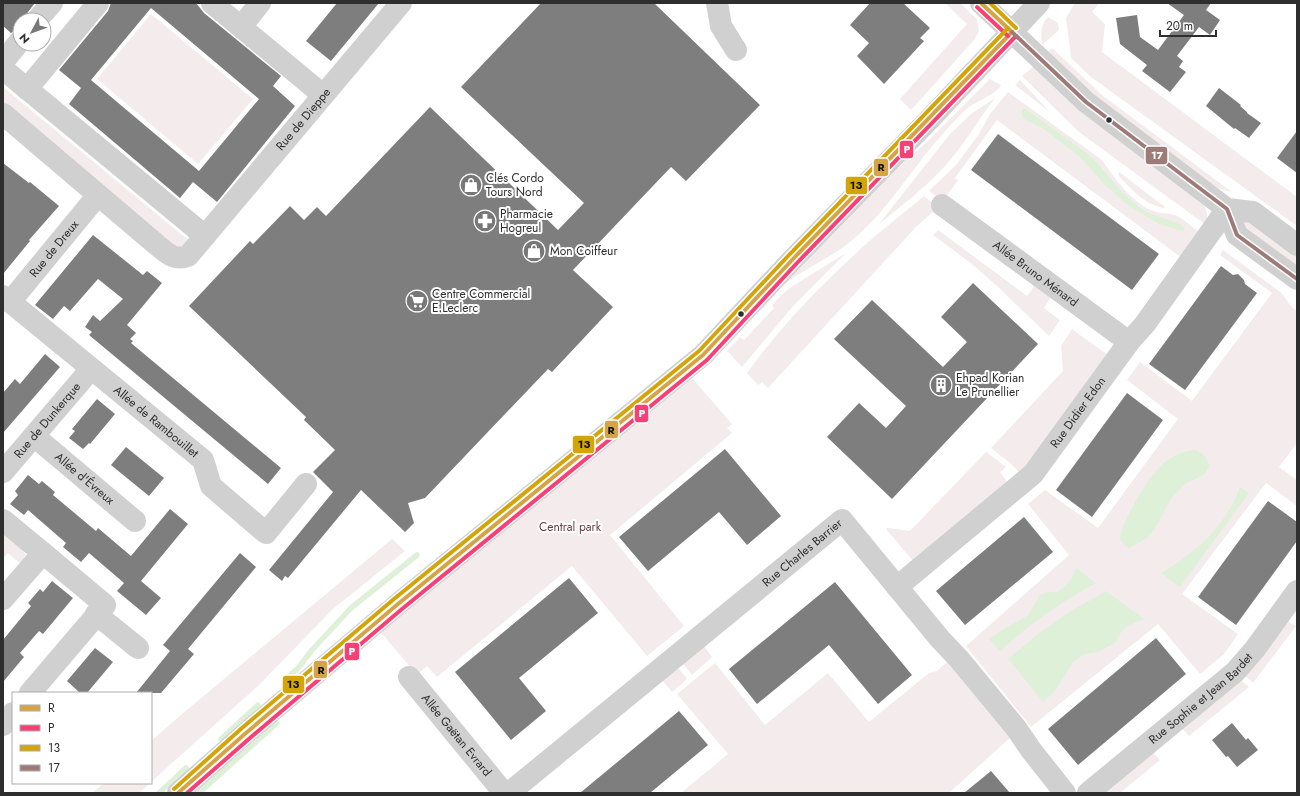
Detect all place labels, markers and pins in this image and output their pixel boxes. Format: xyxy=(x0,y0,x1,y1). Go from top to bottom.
unlabelled marker xyxy=(1104,115,1114,125)
place label: Clés Cordo Tours Nord xyxy=(486,169,544,201)
shop icon: Clés Cordo Tours Nord xyxy=(458,172,484,198)
place label: Pharmacie Hogreul xyxy=(500,205,553,237)
pharmacy icon: Pharmacie Hogreul xyxy=(472,208,498,234)
shop icon: Mon Coiffeur xyxy=(521,238,547,264)
place label: Mon Coiffeur xyxy=(550,242,618,260)
place label: Centre Commercial E.Leclerc xyxy=(432,285,530,317)
supermarket icon: Centre Commercial E.Leclerc xyxy=(404,288,430,314)
unlabelled marker xyxy=(736,309,746,319)
place label: Ehpad Korian Le Prunellier xyxy=(956,369,1024,401)
building icon: Ehpad Korian Le Prunellier xyxy=(928,372,954,398)

